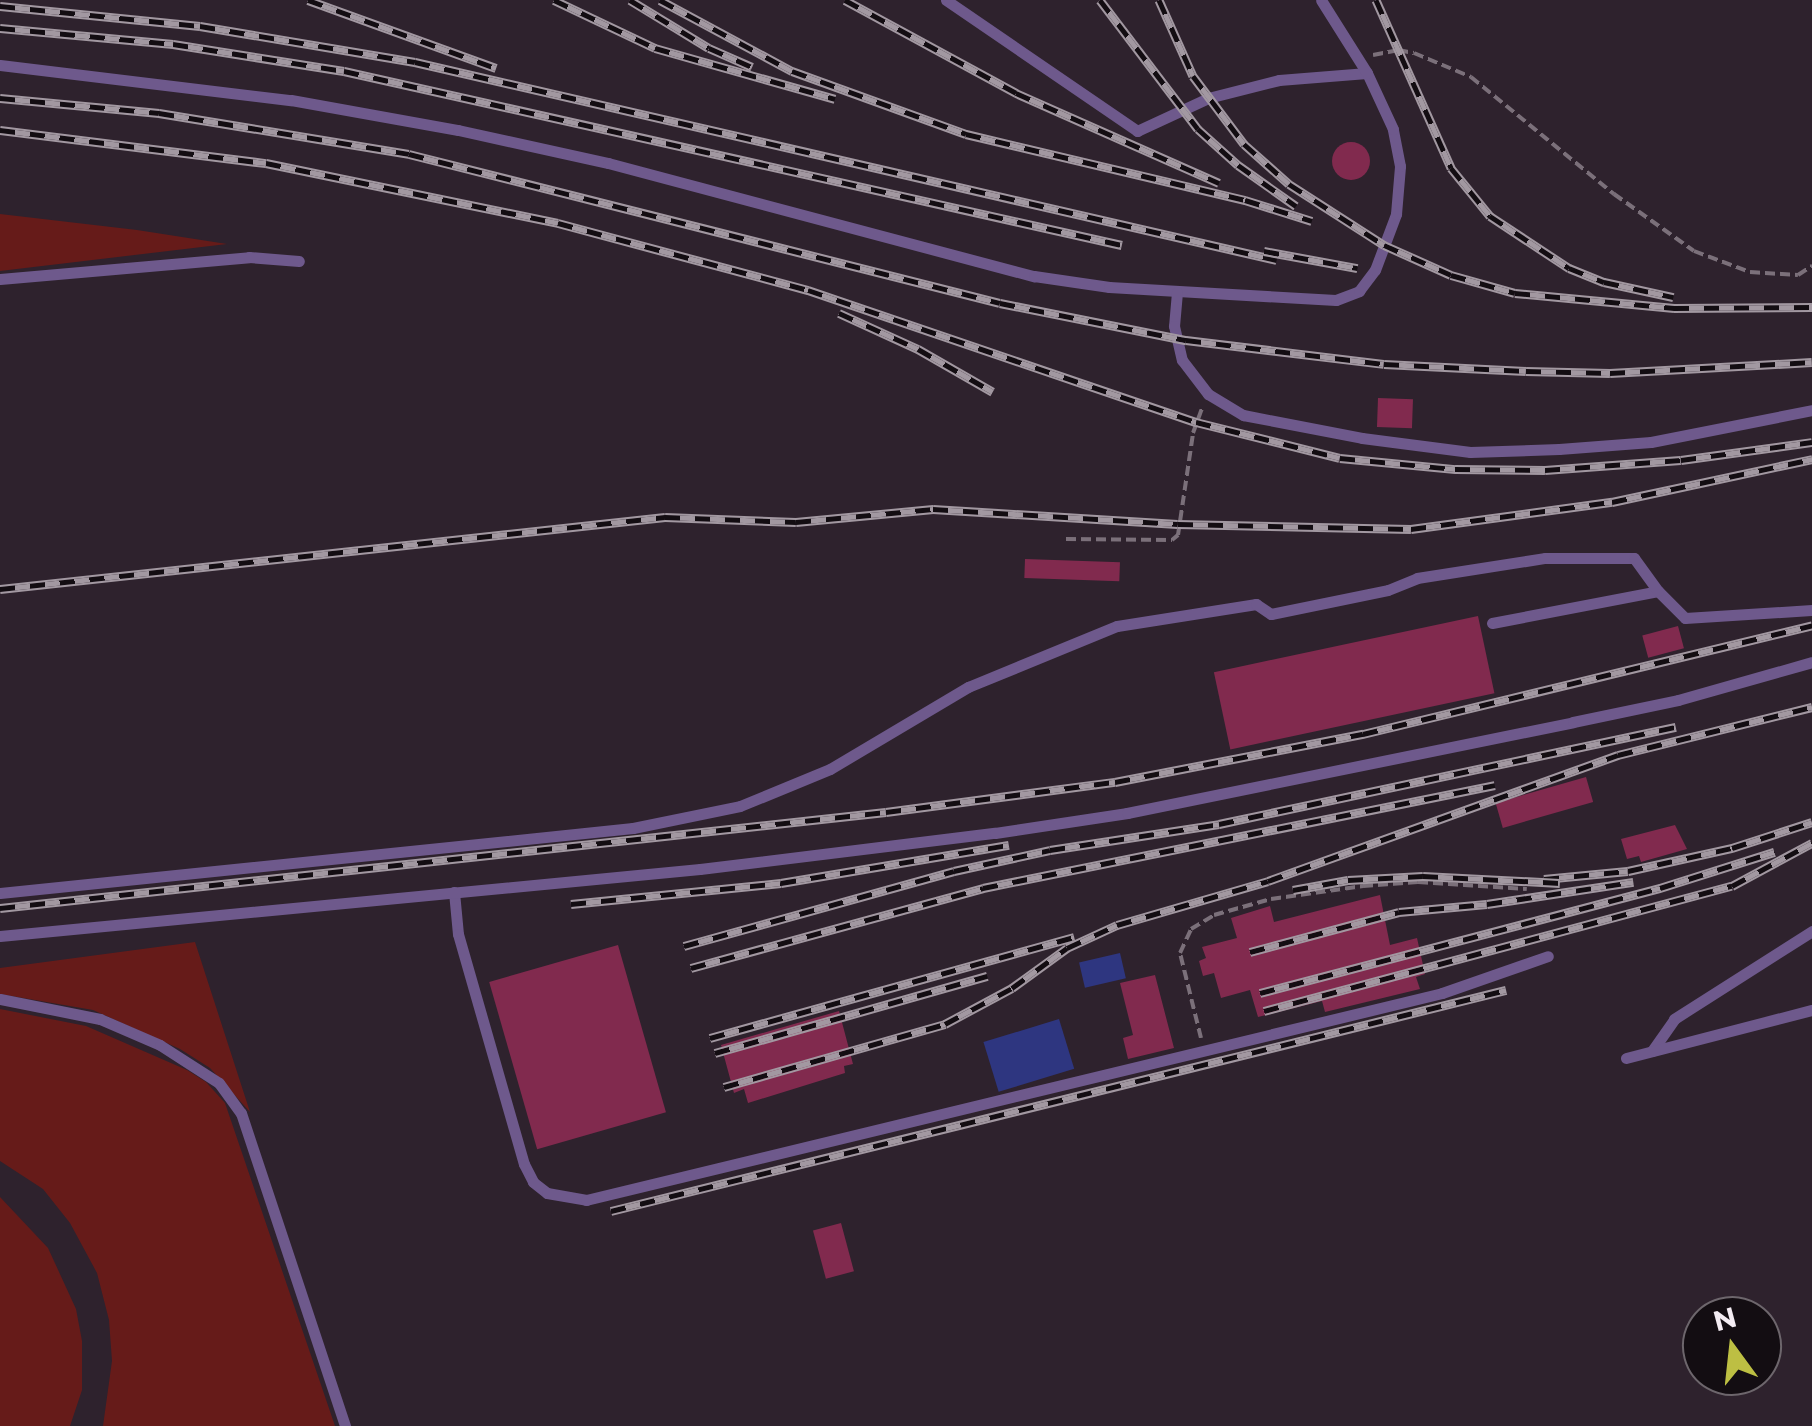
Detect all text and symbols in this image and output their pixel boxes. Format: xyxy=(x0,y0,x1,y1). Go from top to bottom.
north arrow xyxy=(1682,1296,1782,1396)
text: N xyxy=(1709,1300,1740,1338)

